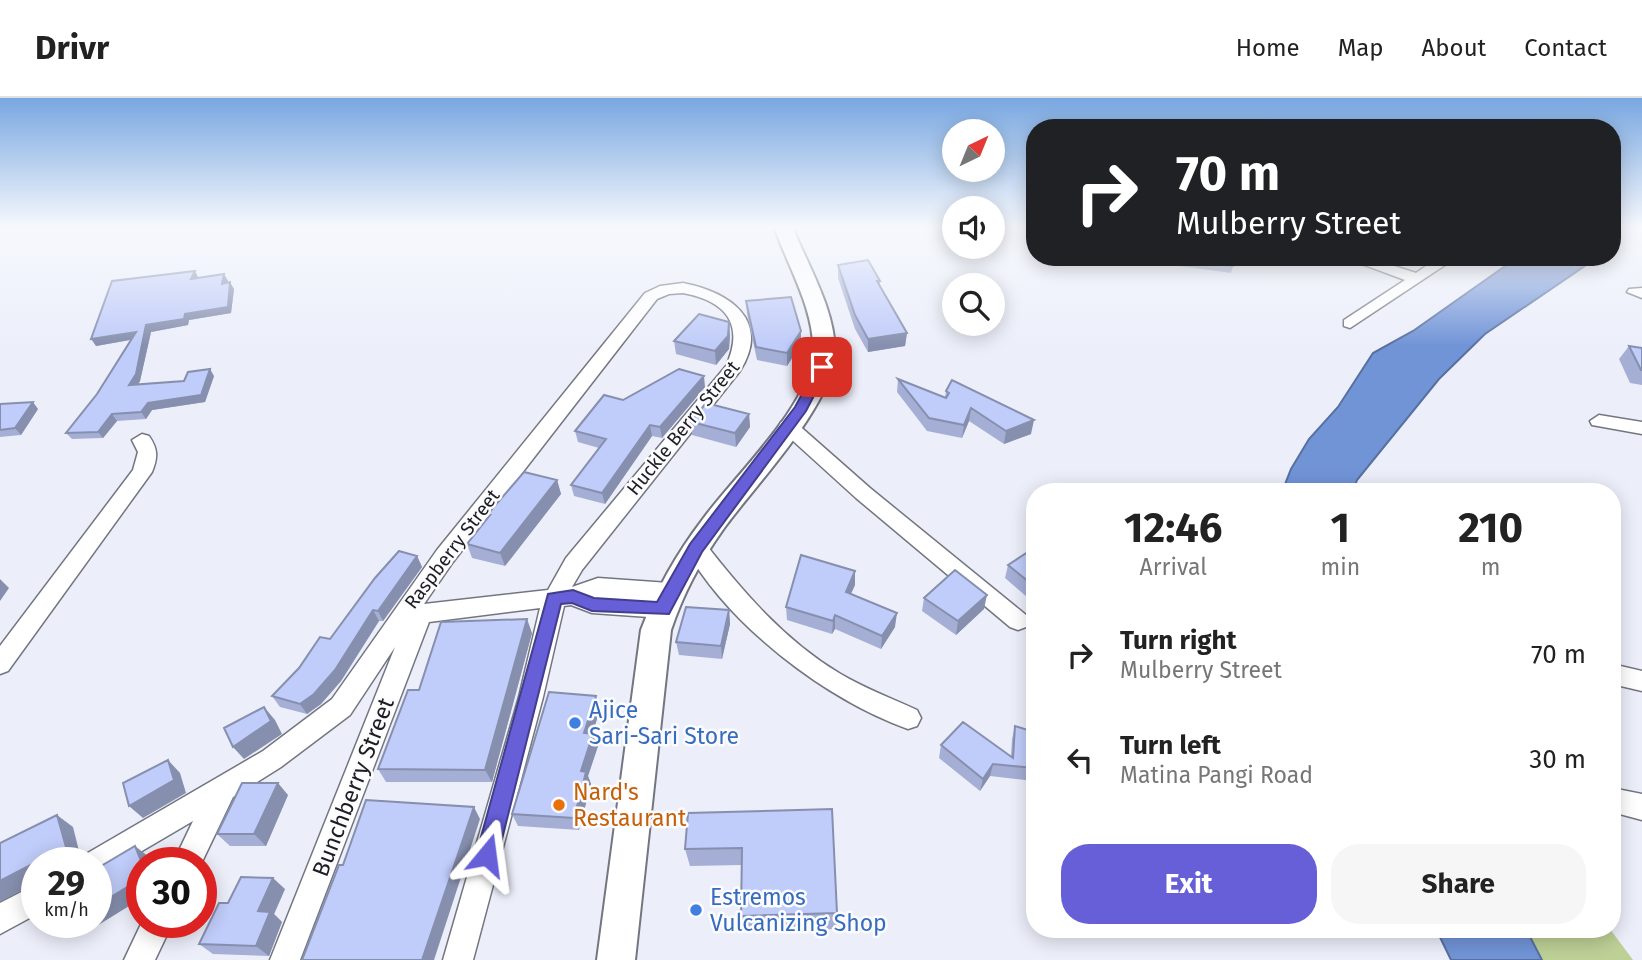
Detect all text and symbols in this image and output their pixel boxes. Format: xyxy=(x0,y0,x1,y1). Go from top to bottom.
text: Drivr xyxy=(35,28,109,68)
text: Home xyxy=(1236,34,1300,62)
text: Map xyxy=(1338,34,1384,62)
text: About xyxy=(1422,34,1486,62)
text: Contact xyxy=(1524,34,1607,62)
north arrow xyxy=(942,119,1004,182)
map controls xyxy=(942,119,1005,336)
text: 70 m xyxy=(1176,144,1280,203)
icon: right xyxy=(1061,147,1152,238)
button: sound xyxy=(942,196,1005,259)
text: Mulberry Street xyxy=(1176,204,1401,242)
button: search xyxy=(942,273,1005,336)
pin xyxy=(792,337,852,397)
icon: arrive xyxy=(803,348,841,386)
street label: Huckle Berry Street xyxy=(622,356,744,500)
street label: Raspberry Street xyxy=(400,485,505,613)
text: 12:46 xyxy=(1124,503,1222,553)
text: 1 xyxy=(1331,503,1350,553)
text: 210 xyxy=(1458,503,1523,553)
text: Arrival xyxy=(1140,553,1207,581)
text: min xyxy=(1320,553,1360,581)
text: m xyxy=(1481,553,1500,581)
text: Turn right xyxy=(1120,625,1237,656)
icon: right xyxy=(1061,636,1099,674)
text: 70 m xyxy=(1531,639,1586,670)
text: Mulberry Street xyxy=(1120,656,1282,684)
street label: Bunchberry Street xyxy=(306,693,400,880)
place label: Ajice Sari-Sari Store xyxy=(589,696,739,750)
marker: Ajice Sari-Sari Store xyxy=(567,715,583,731)
text: Turn left xyxy=(1120,730,1221,761)
icon: left xyxy=(1061,741,1099,779)
text: 30 m xyxy=(1529,744,1586,775)
text: Matina Pangi Road xyxy=(1120,761,1313,789)
place label: Nard's Restaurant xyxy=(573,778,687,832)
marker: Nard's Restaurant xyxy=(551,797,567,813)
position arrow xyxy=(450,818,524,892)
button: Exit xyxy=(1061,844,1317,924)
button: Share xyxy=(1331,844,1586,924)
speed limit sign: 30 xyxy=(126,847,217,938)
text: 29 xyxy=(48,862,85,904)
place label: Estremos Vulcanizing Shop xyxy=(710,883,887,937)
text: km/h xyxy=(44,899,89,921)
marker: Estremos Vulcanizing Shop xyxy=(688,902,704,918)

